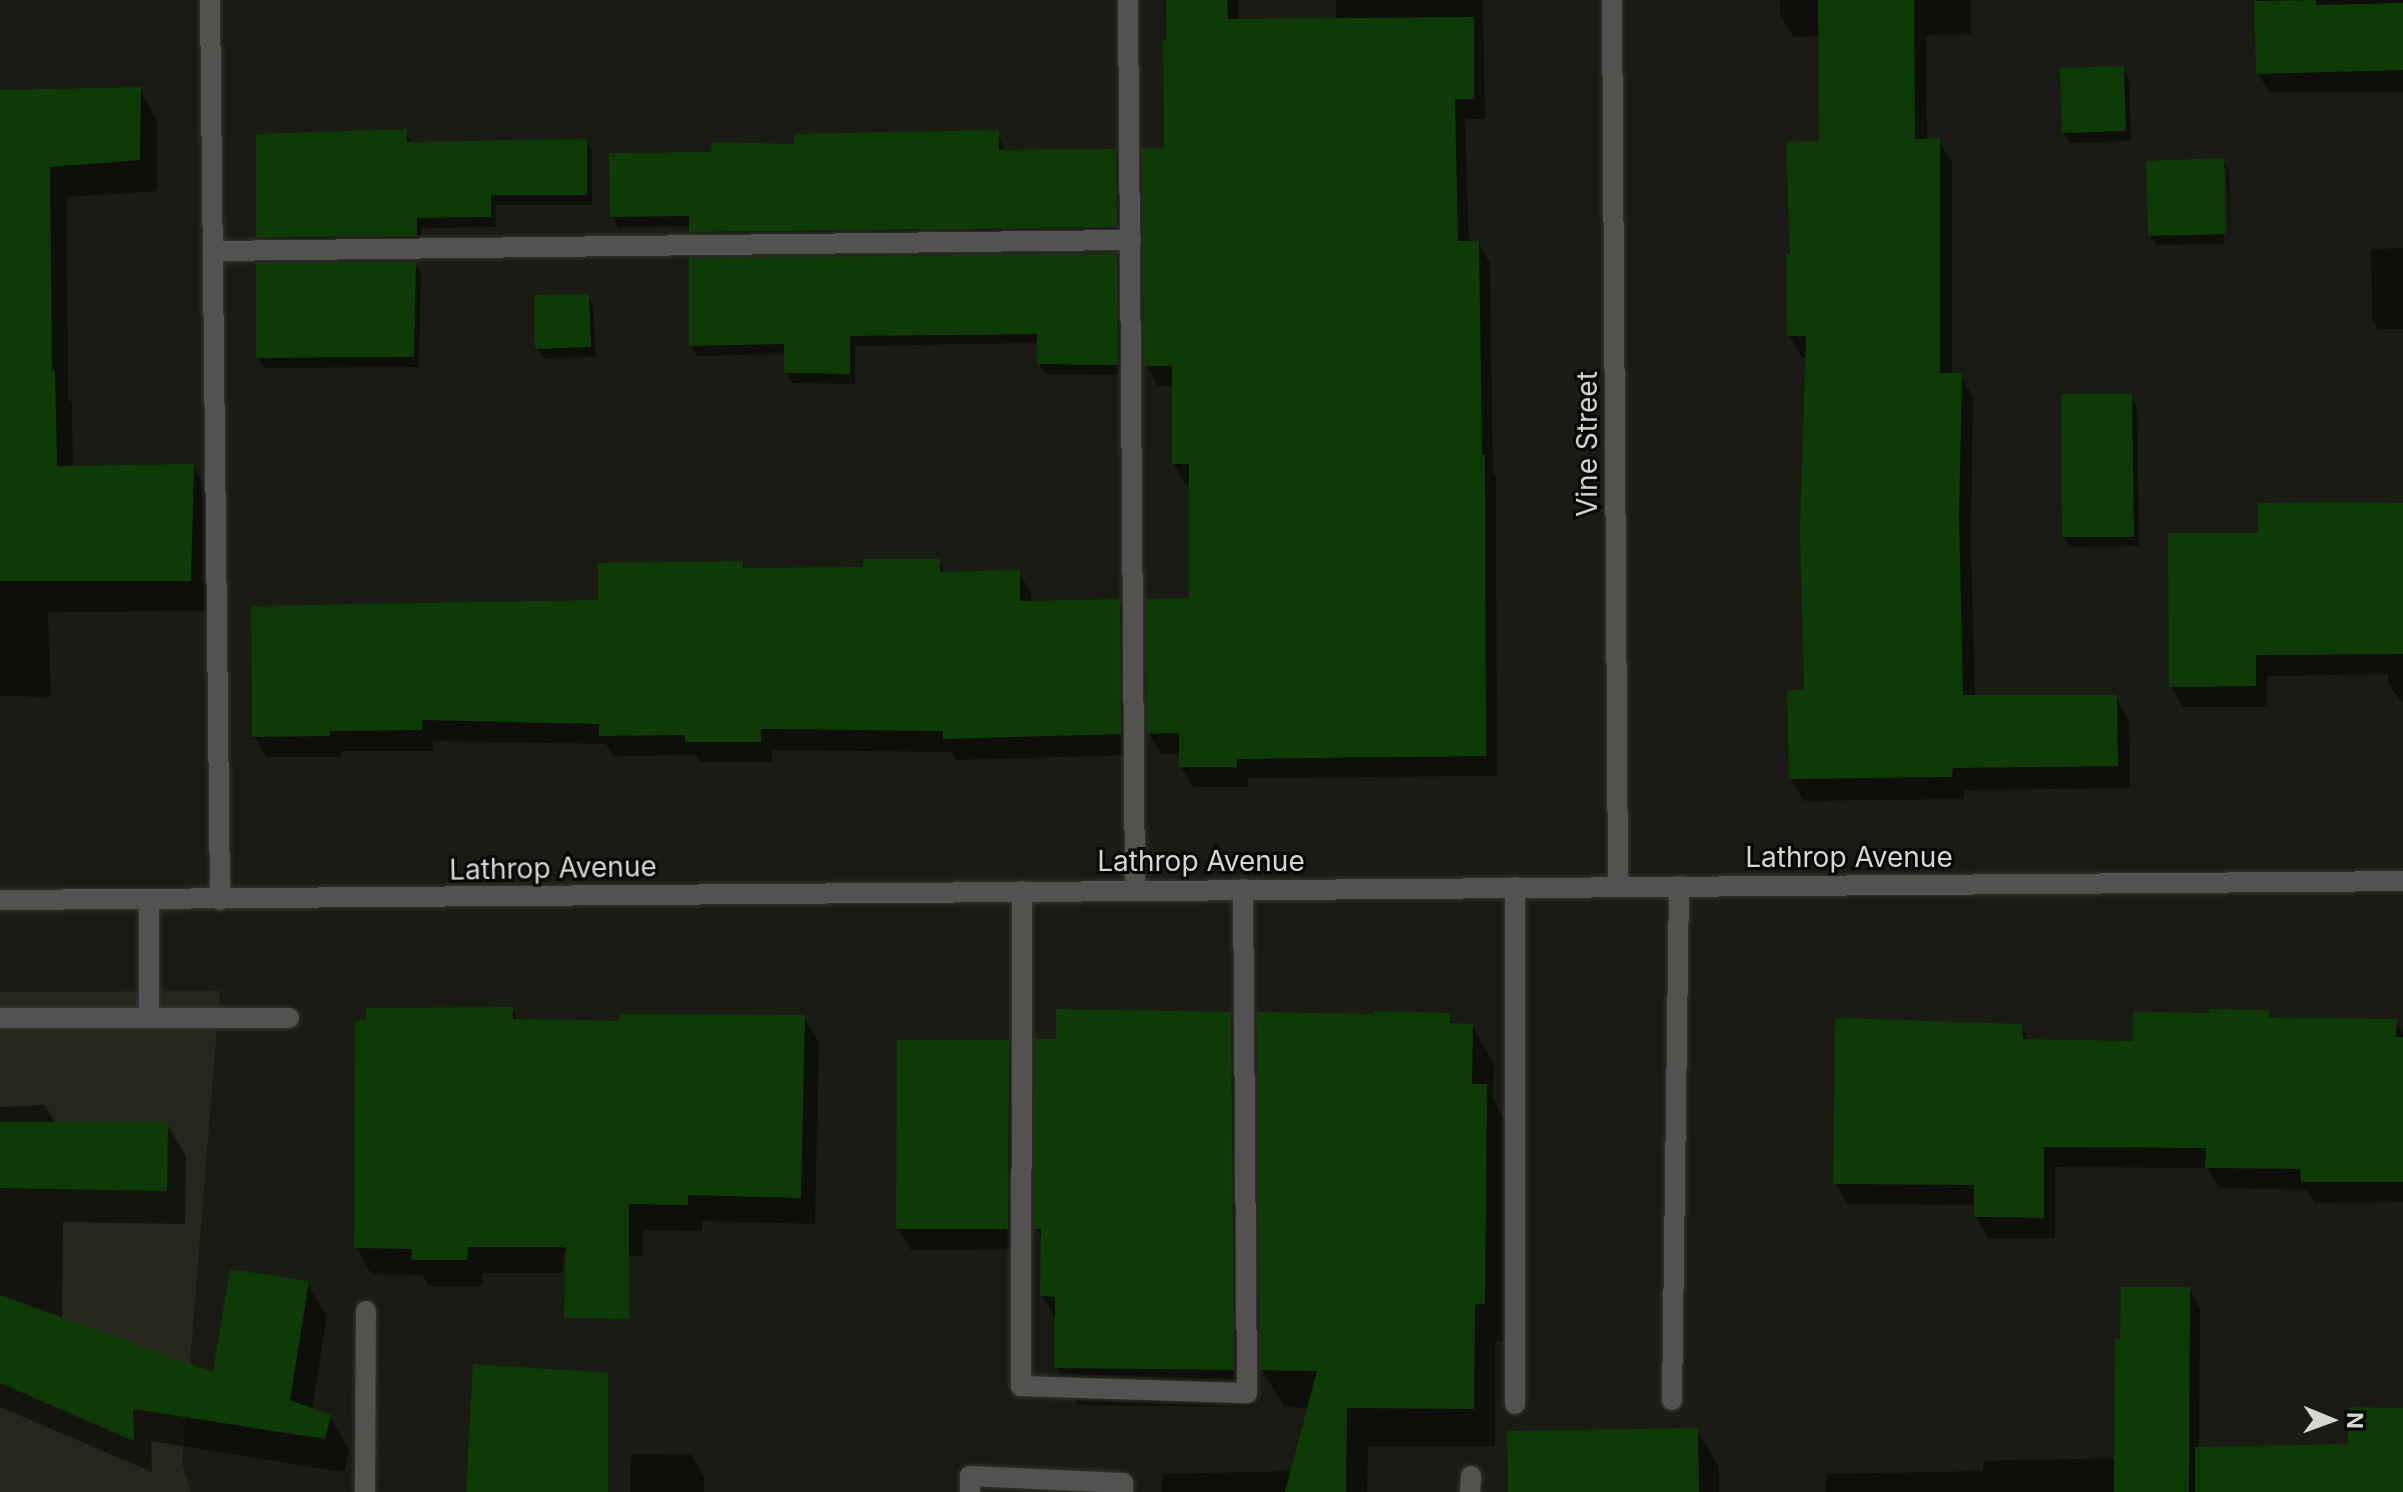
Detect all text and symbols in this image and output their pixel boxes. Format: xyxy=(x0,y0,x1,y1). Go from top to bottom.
street label: Vine Street xyxy=(1570,371,1604,517)
street label: Lathrop Avenue xyxy=(1745,840,1953,874)
street label: Lathrop Avenue xyxy=(1097,844,1305,878)
street label: Lathrop Avenue xyxy=(449,849,657,887)
north arrow xyxy=(2291,1380,2371,1460)
text: N xyxy=(2342,1412,2368,1429)

